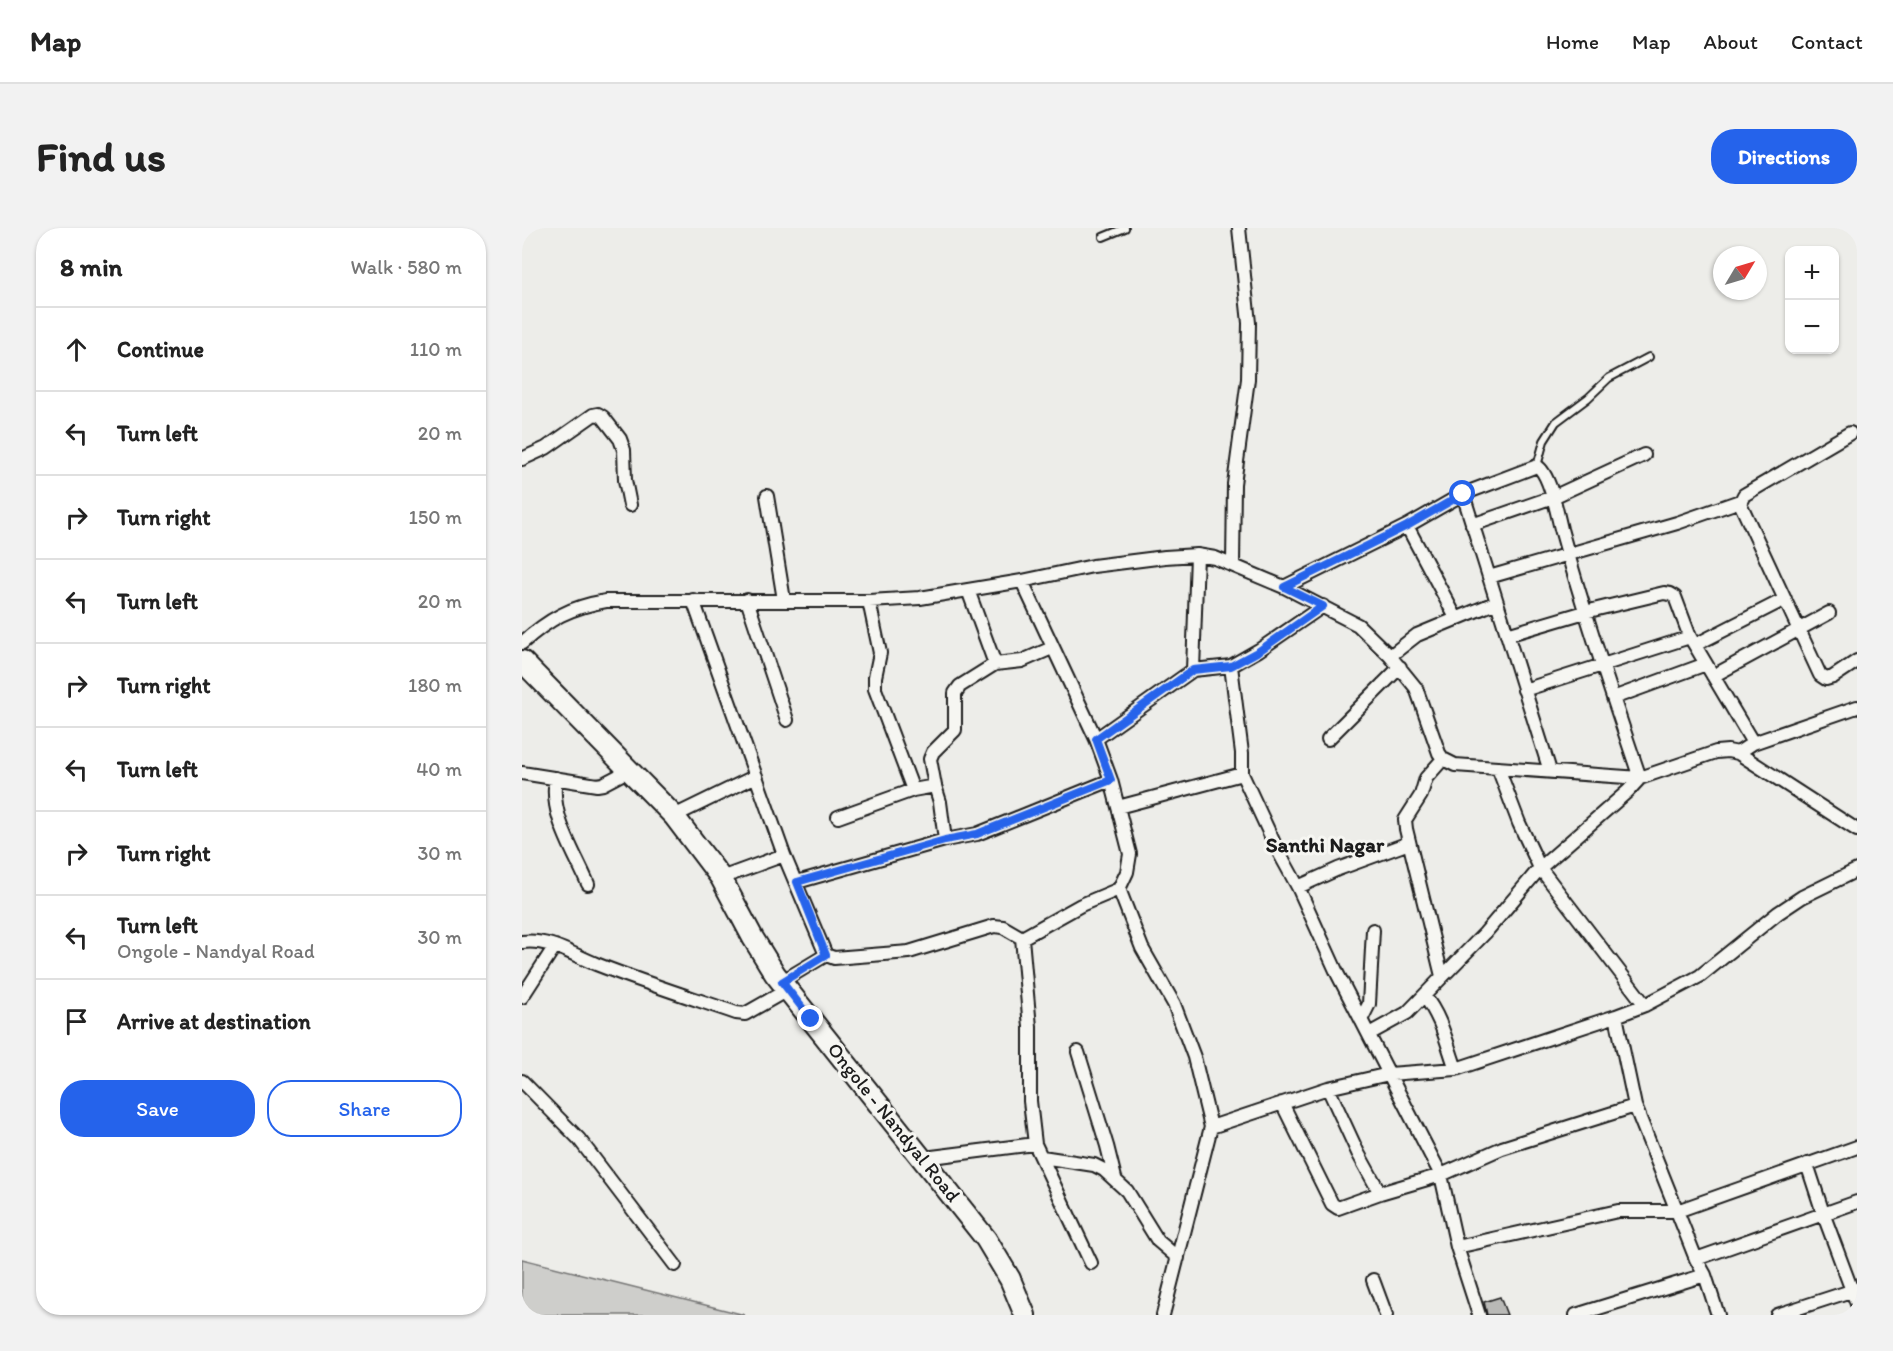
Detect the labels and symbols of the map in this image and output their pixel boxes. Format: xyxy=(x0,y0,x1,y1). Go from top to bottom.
north arrow xyxy=(1713,246,1767,300)
route start xyxy=(1449,480,1475,506)
district label: Santhi Nagar xyxy=(1266,832,1385,858)
route end xyxy=(797,1005,823,1031)
street label: Ongole - Nandyal Road xyxy=(822,1038,966,1207)

